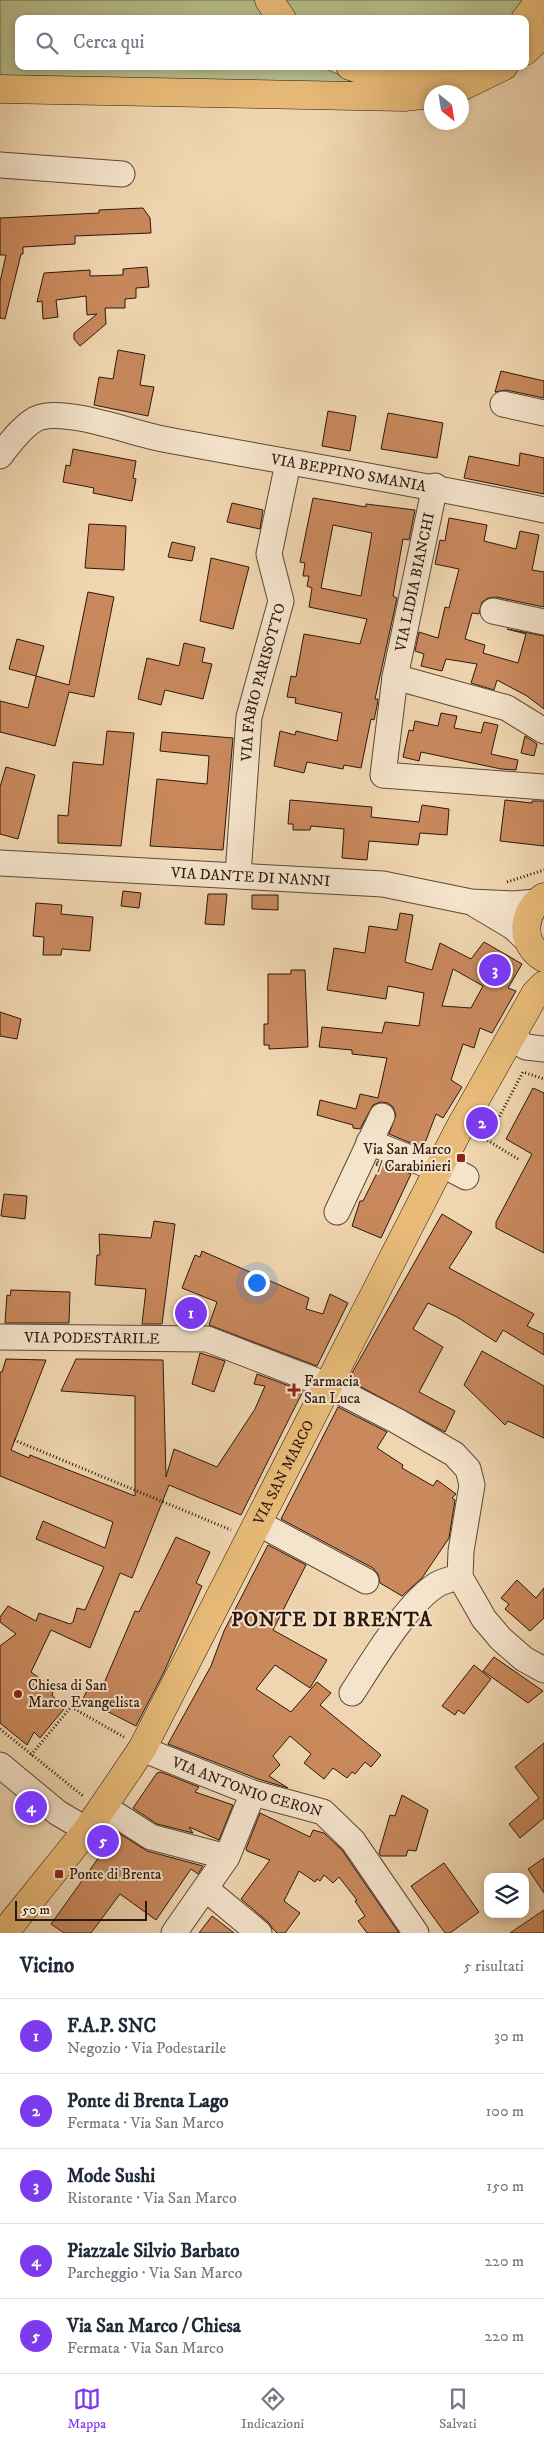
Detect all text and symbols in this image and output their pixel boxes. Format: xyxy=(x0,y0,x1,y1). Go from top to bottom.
search box xyxy=(15,15,529,70)
icon: search xyxy=(33,29,61,57)
text: Cerca qui xyxy=(73,31,144,54)
north arrow xyxy=(424,85,469,130)
street label: VIA BEPPINO SMANIA xyxy=(269,449,428,496)
street label: VIA LIDIA BIANCHI xyxy=(391,511,439,654)
street label: VIA FABIO PARISOTTO xyxy=(236,601,289,763)
street label: VIA DANTE DI NANNI xyxy=(170,863,331,891)
pin: 3 xyxy=(479,951,511,989)
pin: 2 xyxy=(466,1104,498,1142)
place label: Via San Marco / Carabinieri xyxy=(363,1140,451,1176)
marker: Via San Marco / Carabinieri xyxy=(455,1152,467,1164)
your location xyxy=(244,1270,270,1296)
pin: 1 xyxy=(175,1294,207,1332)
street label: VIA PODESTARILE xyxy=(23,1328,160,1348)
place label: Farmacia San Luca xyxy=(304,1372,361,1408)
marker: Farmacia San Luca xyxy=(288,1384,300,1396)
street label: VIA SAN MARCO xyxy=(248,1417,318,1529)
district label: PONTE DI BRENTA xyxy=(231,1608,433,1633)
place label: Chiesa di San Marco Evangelista xyxy=(28,1676,140,1712)
marker: Chiesa di San Marco Evangelista xyxy=(12,1688,24,1700)
street label: VIA ANTONIO CERON xyxy=(168,1752,324,1821)
pin: 4 xyxy=(15,1788,47,1826)
pin: 5 xyxy=(87,1822,119,1860)
place label: Ponte di Brenta xyxy=(69,1865,162,1884)
marker: Ponte di Brenta xyxy=(53,1868,65,1880)
map controls xyxy=(484,1873,529,1918)
button: layers xyxy=(484,1873,529,1918)
scale bar xyxy=(15,1898,148,1921)
text: 50 m xyxy=(22,1901,50,1919)
text: Vicino xyxy=(20,1953,74,1979)
text: 5 risultati xyxy=(464,1956,524,1976)
text: F.A.P. SNC xyxy=(67,2015,156,2038)
text: 1 xyxy=(33,2026,39,2046)
text: 30 m xyxy=(494,2026,524,2046)
text: Negozio · Via Podestarile xyxy=(67,2038,226,2058)
text: Ponte di Brenta Lago xyxy=(67,2090,228,2113)
text: 2 xyxy=(32,2101,40,2121)
text: 100 m xyxy=(486,2101,524,2121)
text: Fermata · Via San Marco xyxy=(67,2113,224,2133)
text: Mode Sushi xyxy=(67,2165,155,2188)
text: 3 xyxy=(33,2176,39,2196)
text: 150 m xyxy=(486,2176,524,2196)
text: Ristorante · Via San Marco xyxy=(67,2188,237,2208)
text: Piazzale Silvio Barbato xyxy=(67,2240,240,2263)
text: 4 xyxy=(31,2251,41,2271)
text: 220 m xyxy=(484,2251,524,2271)
text: Parcheggio · Via San Marco xyxy=(67,2263,242,2283)
text: Via San Marco / Chiesa xyxy=(67,2315,241,2338)
text: 5 xyxy=(32,2326,40,2346)
text: 220 m xyxy=(484,2326,524,2346)
text: Fermata · Via San Marco xyxy=(67,2338,224,2358)
tab: Mappa xyxy=(67,2385,106,2433)
tab: Indicazioni xyxy=(241,2385,304,2433)
tab: Salvati xyxy=(439,2385,477,2433)

